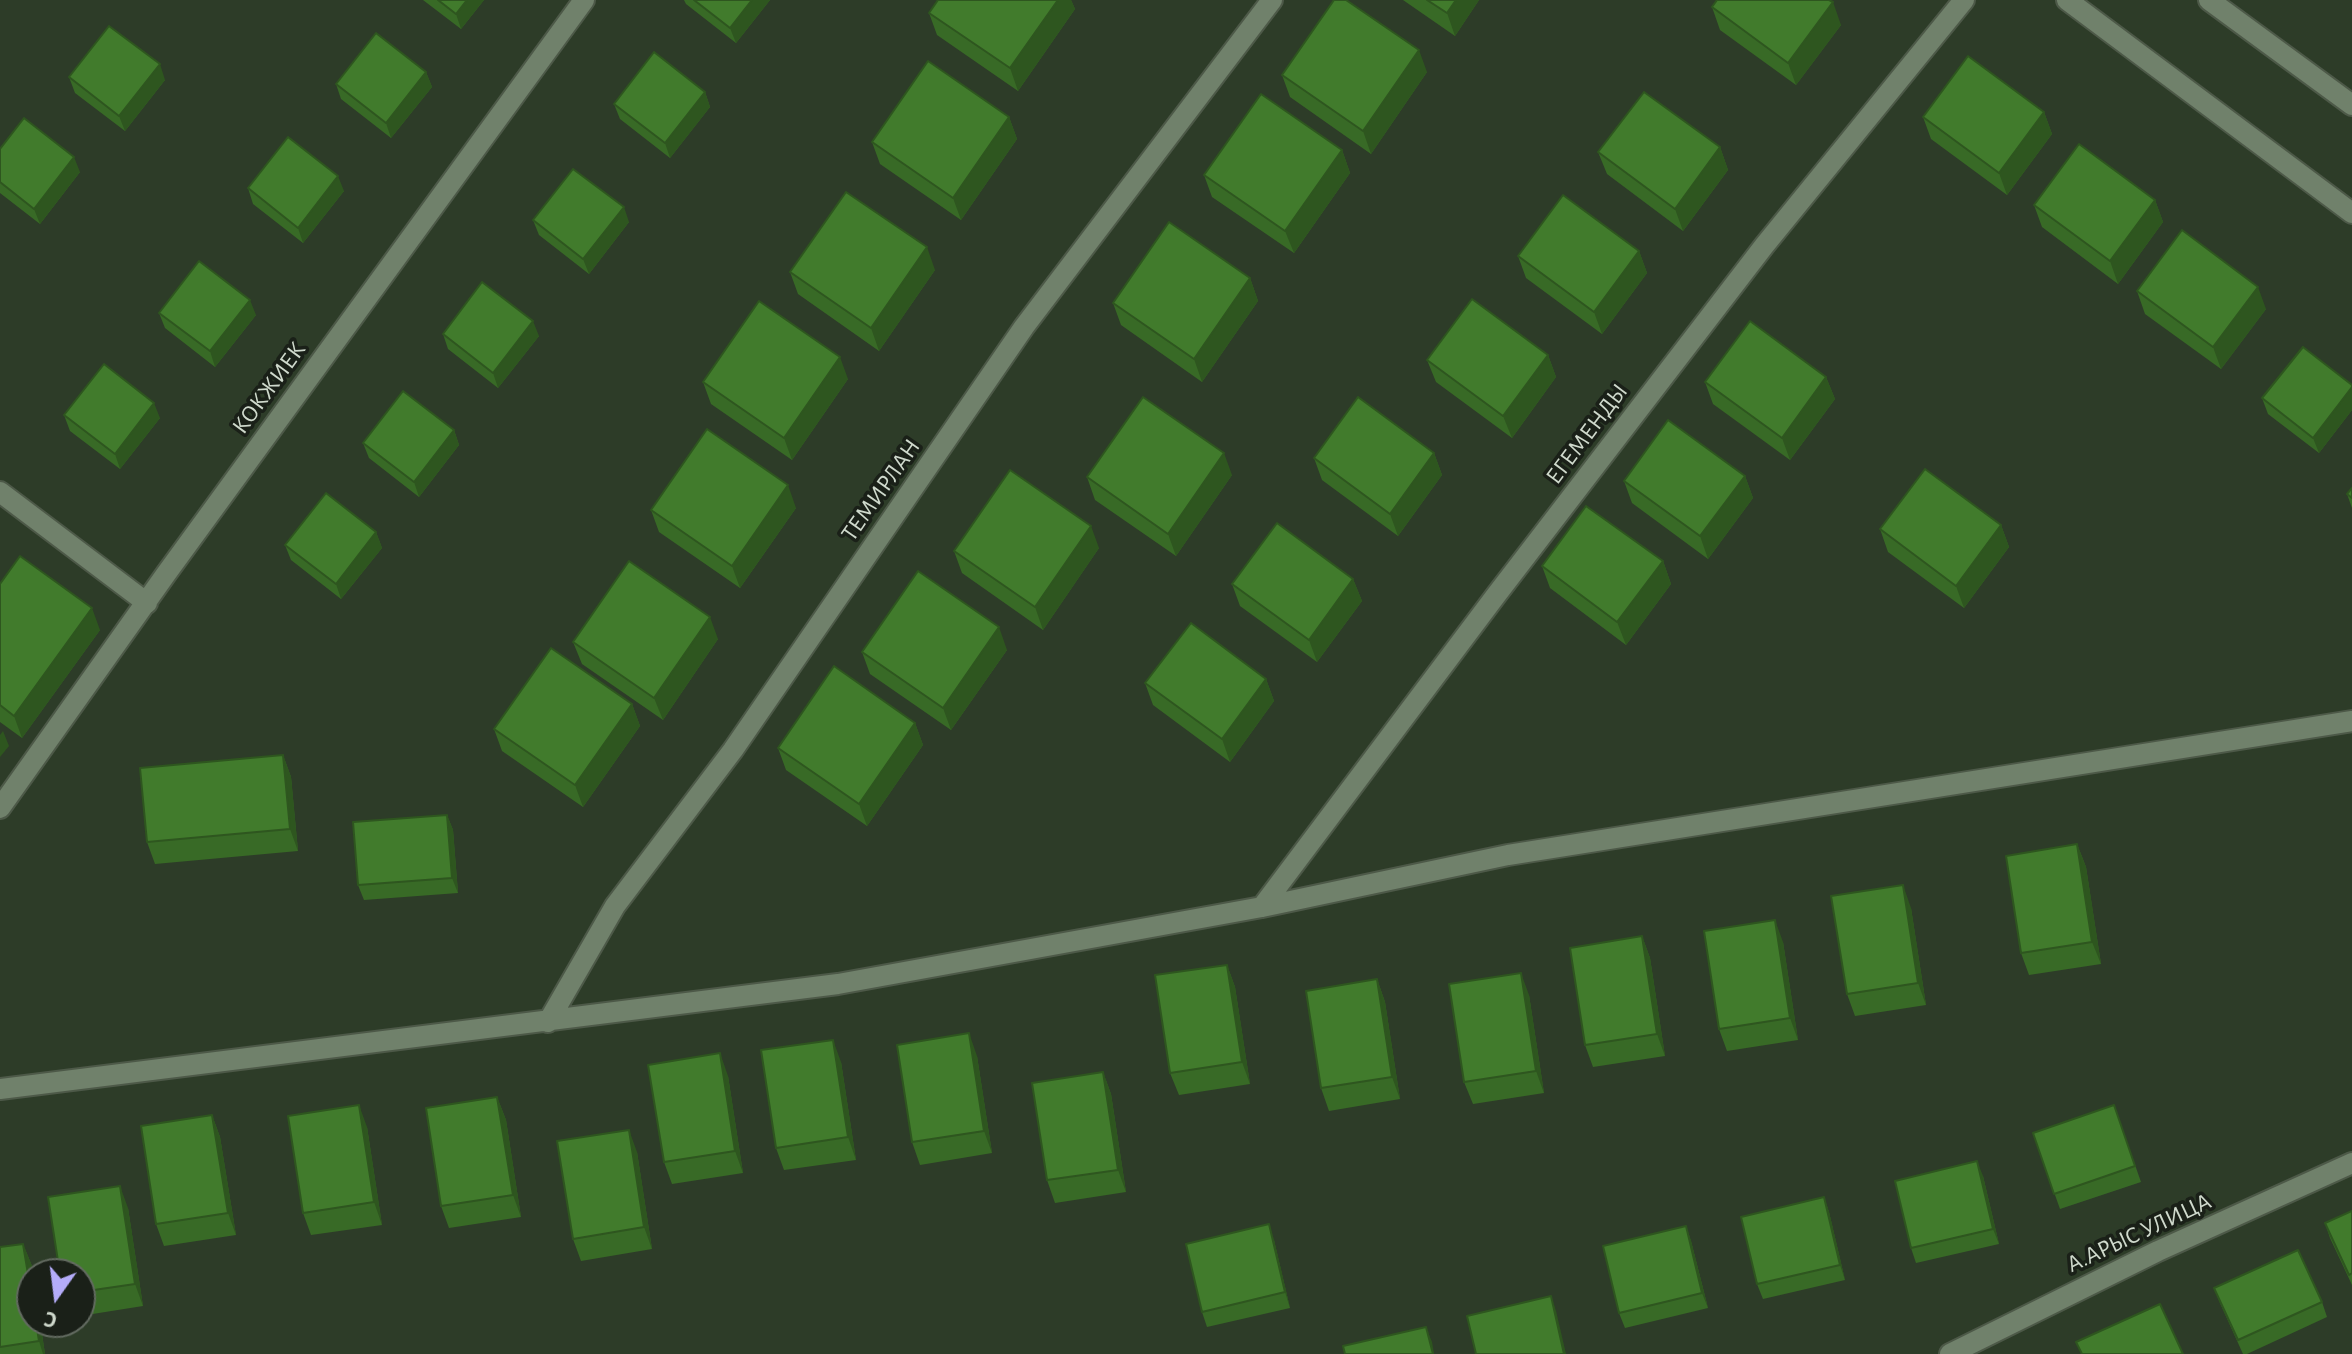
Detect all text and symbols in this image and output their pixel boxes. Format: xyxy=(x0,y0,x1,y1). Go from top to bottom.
street label: КОКЖИЕК xyxy=(226,336,312,440)
street label: ЕГЕМЕНДЫ xyxy=(1540,378,1634,490)
street label: ТЕМИРЛАН xyxy=(835,433,927,547)
street label: А.АРЫС УЛИЦА xyxy=(2062,1187,2216,1279)
north arrow xyxy=(16,1258,96,1338)
text: С xyxy=(42,1307,59,1331)

